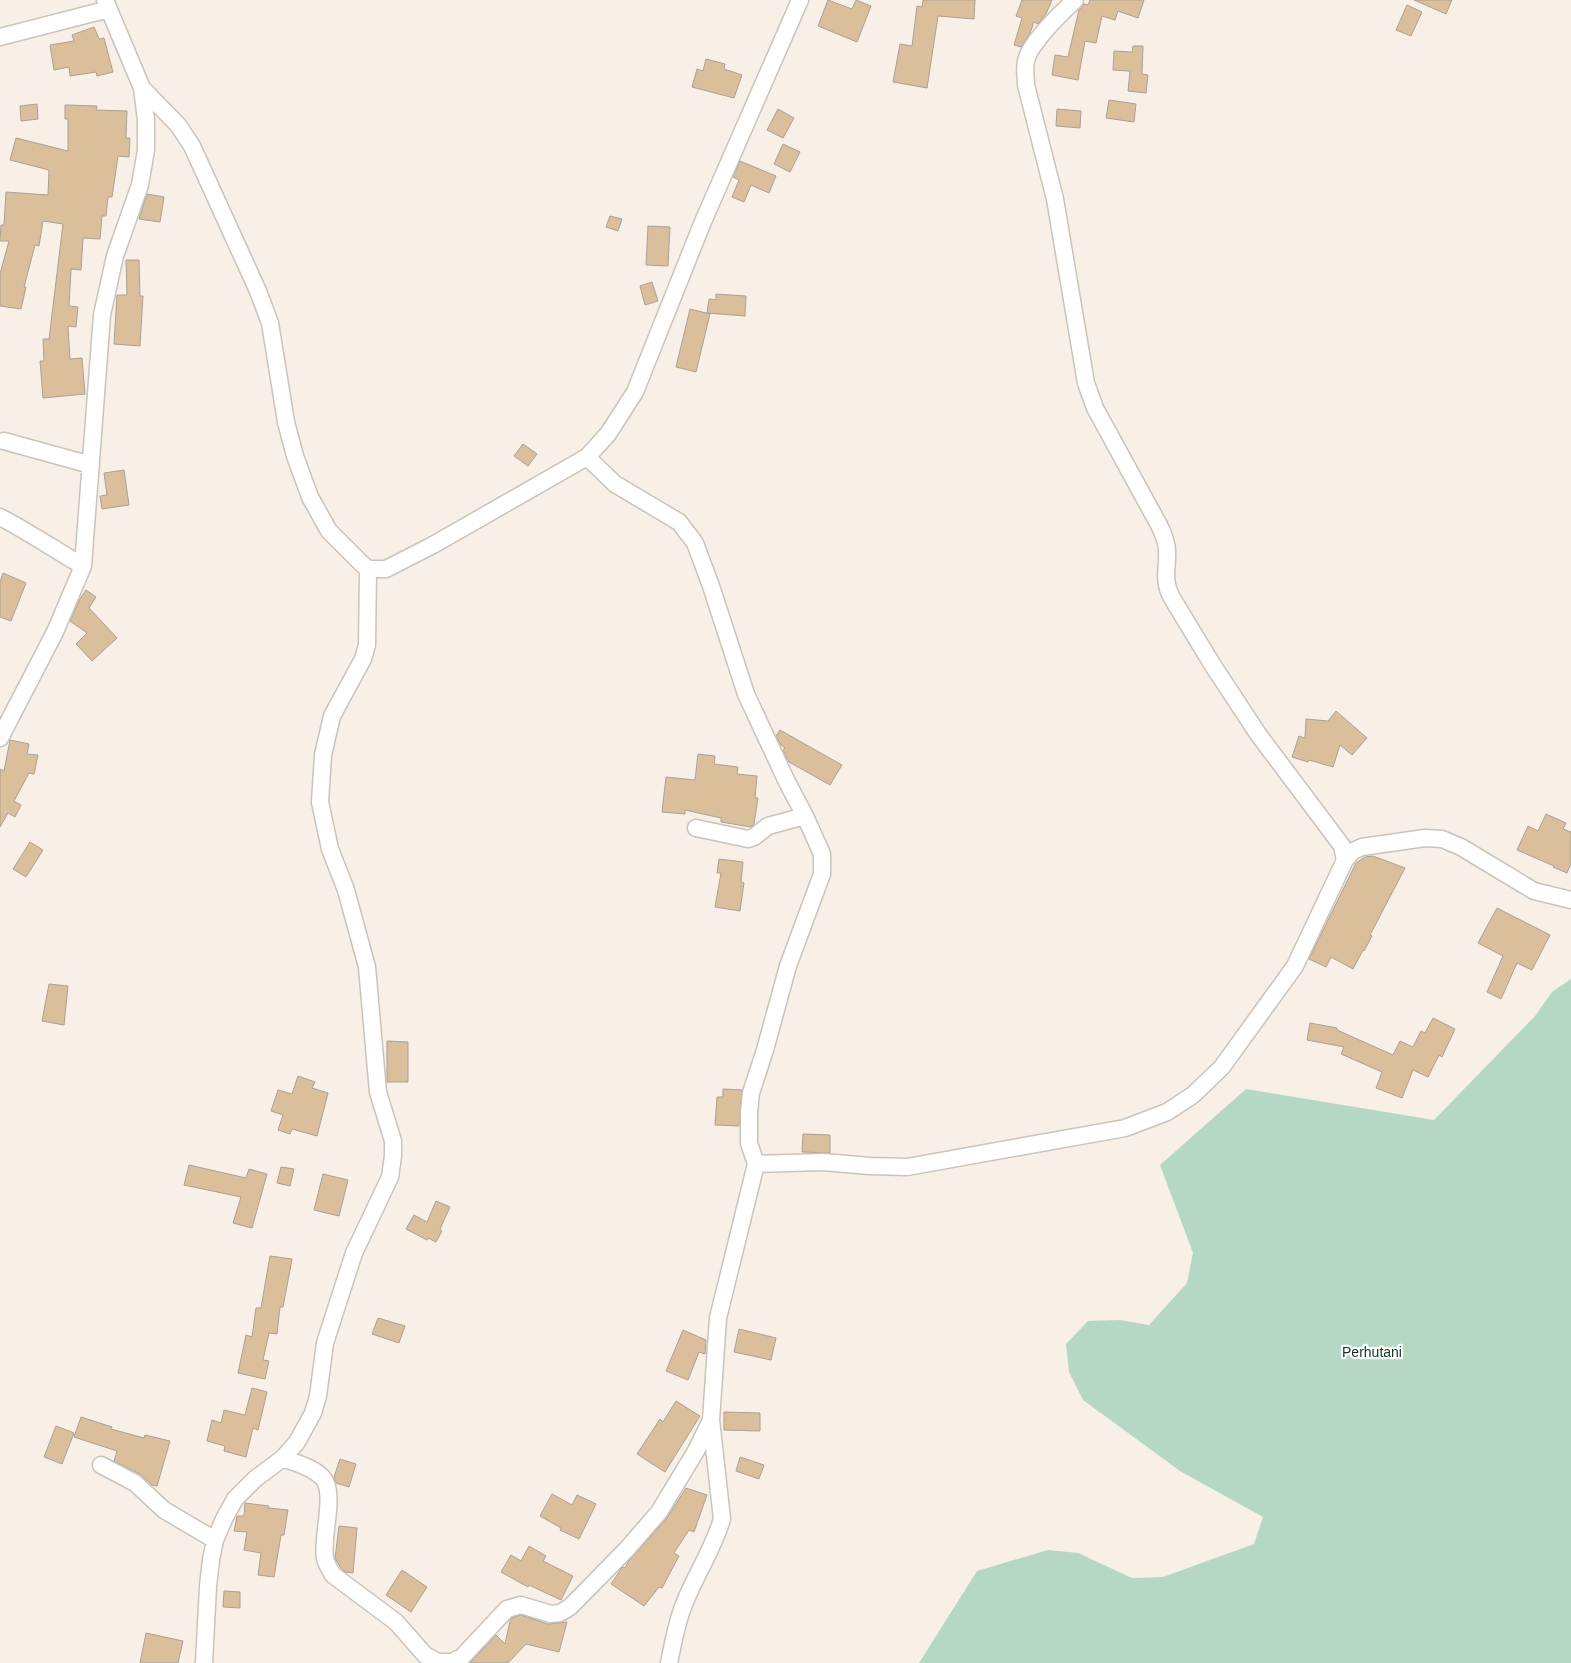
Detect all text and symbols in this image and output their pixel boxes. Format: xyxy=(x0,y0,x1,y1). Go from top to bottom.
park label: Perhutani xyxy=(1342,1344,1402,1360)

